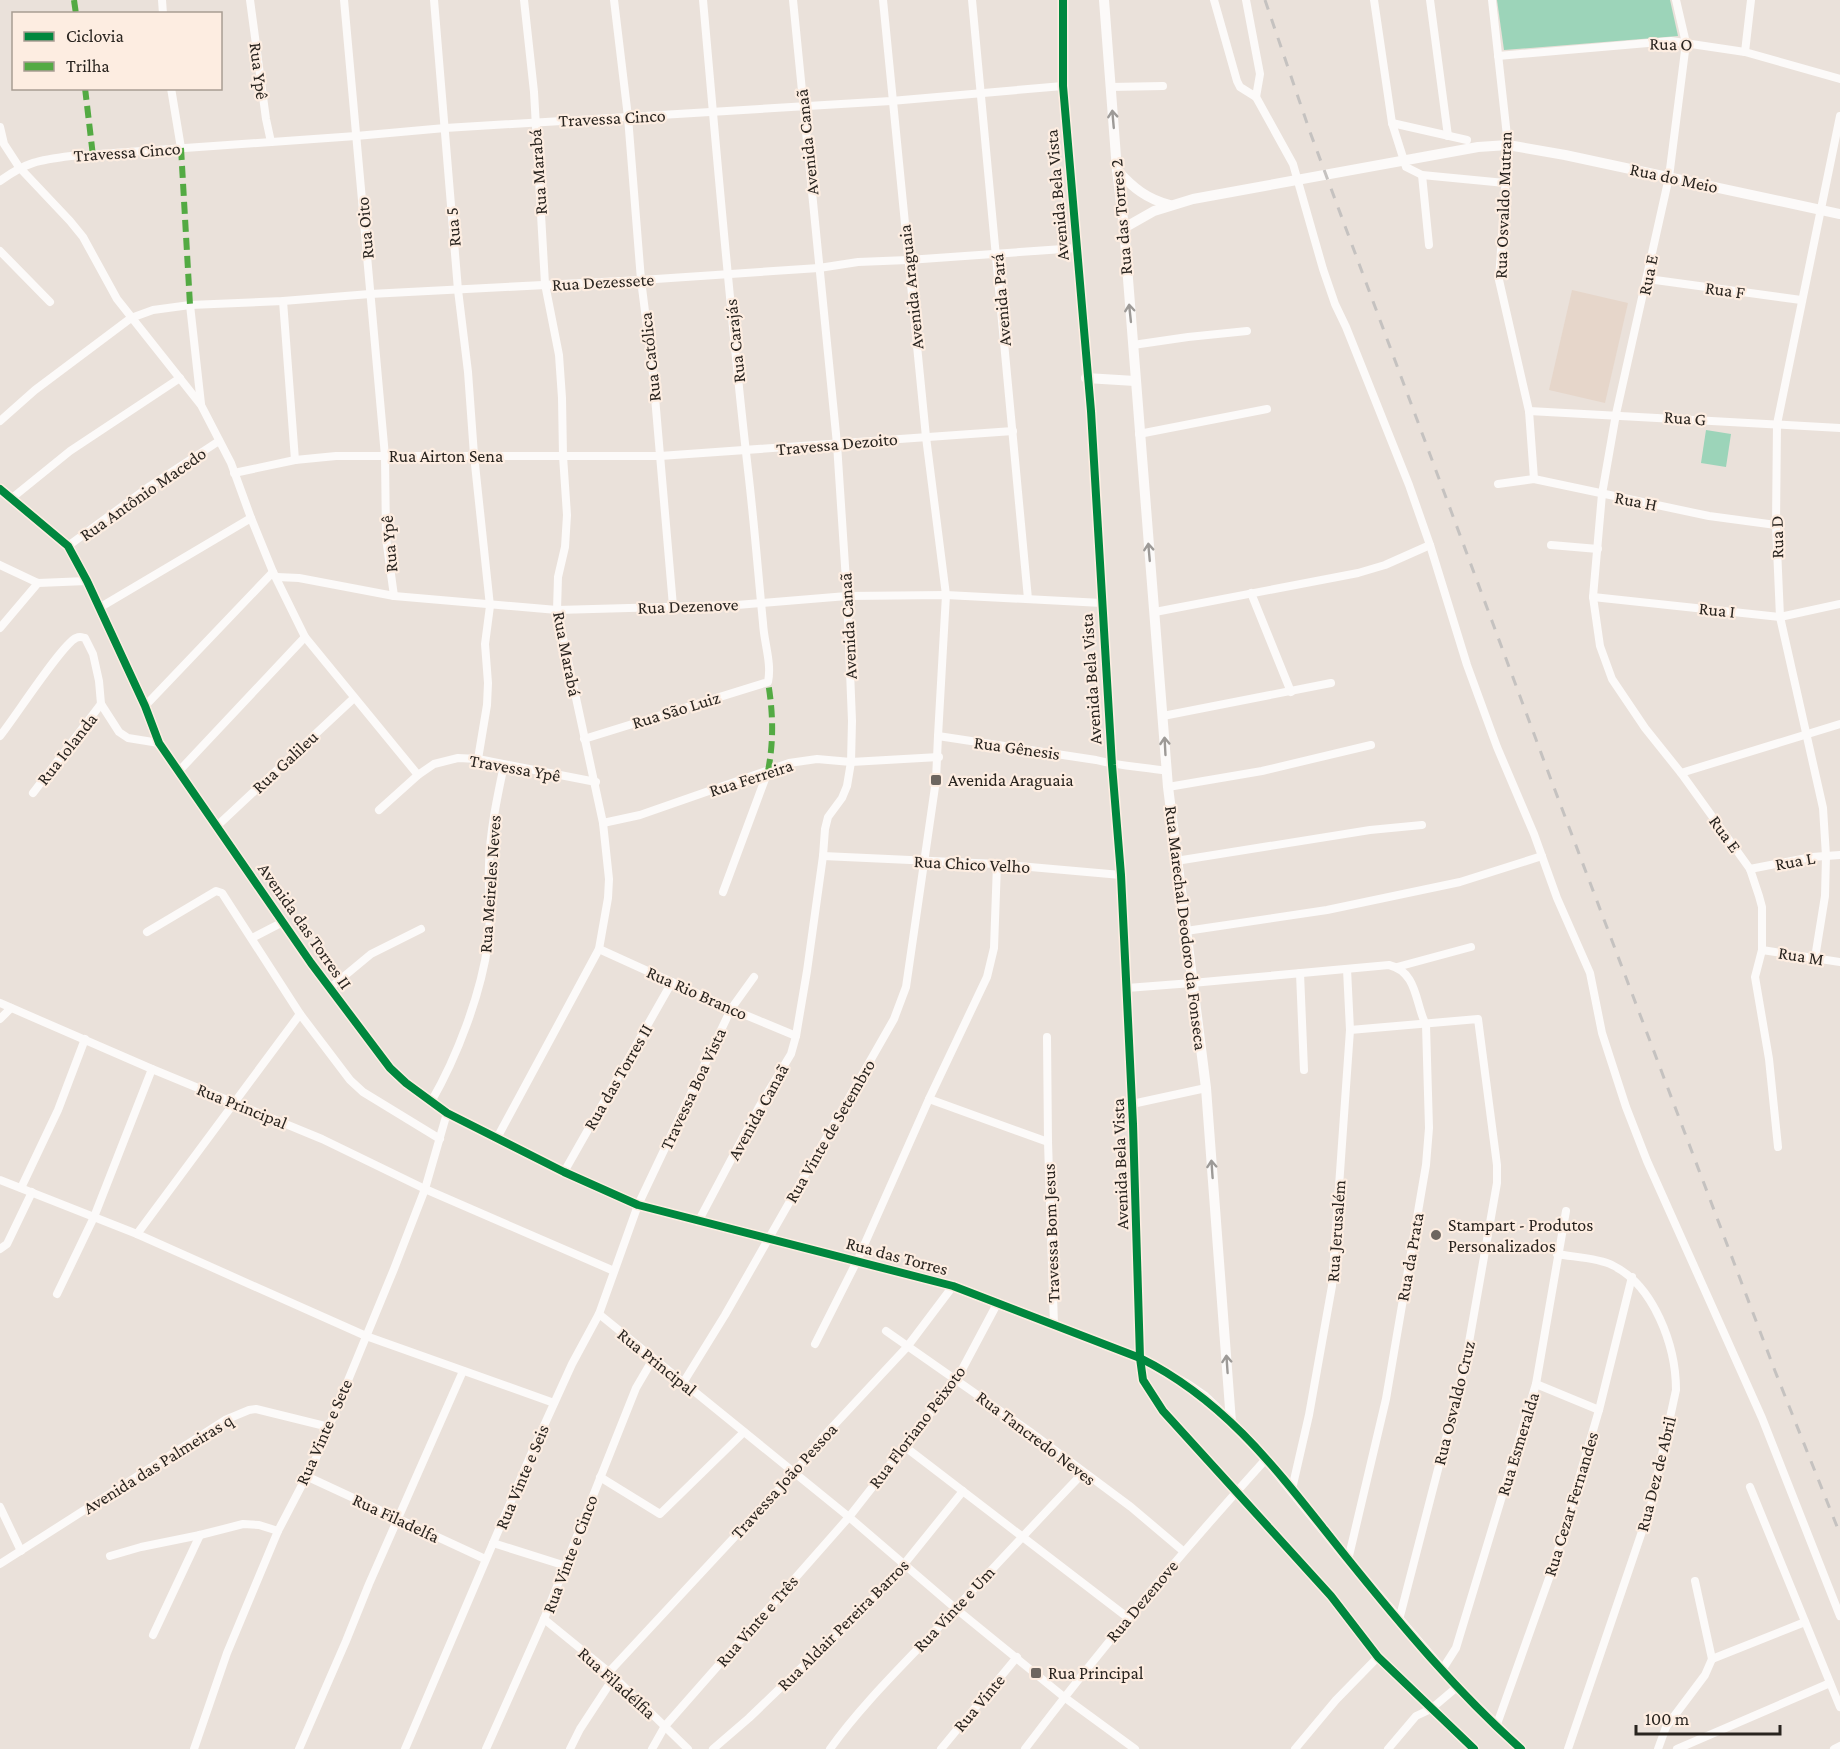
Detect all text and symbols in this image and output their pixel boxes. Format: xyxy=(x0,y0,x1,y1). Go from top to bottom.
legend xyxy=(12,12,222,90)
text: Ciclovia xyxy=(66,26,124,46)
street label: Rua O xyxy=(1649,34,1693,54)
street label: Rua Ypê xyxy=(246,41,272,101)
text: Trilha xyxy=(66,56,110,76)
street label: Avenida Canaã xyxy=(791,88,823,196)
street label: Travessa Cinco xyxy=(558,105,666,131)
one-way arrow xyxy=(1107,110,1118,130)
street label: Rua Marabá xyxy=(525,128,551,216)
street label: Avenida Bela Vista xyxy=(1041,129,1073,261)
street label: Rua Osvaldo Mutran xyxy=(1490,131,1516,279)
street label: Travessa Cinco xyxy=(73,138,181,166)
street label: Rua das Torres 2 xyxy=(1106,158,1136,276)
street label: Rua do Meio xyxy=(1628,159,1720,197)
street label: Rua Oito xyxy=(352,196,378,260)
street label: Rua 5 xyxy=(441,206,465,248)
street label: Avenida Araguaia xyxy=(894,223,928,351)
street label: Avenida Pará xyxy=(987,253,1015,347)
street label: Rua E xyxy=(1634,253,1662,297)
street label: Rua Dezessete xyxy=(551,269,655,295)
street label: Rua F xyxy=(1704,277,1746,303)
street label: Rua Carajás xyxy=(721,298,750,384)
one-way arrow xyxy=(1124,304,1135,324)
street label: Rua Católica xyxy=(635,311,665,403)
street label: Rua G xyxy=(1663,407,1707,429)
street label: Travessa Dezoito xyxy=(775,429,899,459)
street label: Rua Antônio Macedo xyxy=(76,443,210,545)
street label: Rua Airton Sena xyxy=(389,446,503,466)
street label: Rua H xyxy=(1613,487,1659,515)
street label: Rua Ypê xyxy=(377,514,401,573)
street label: Rua D xyxy=(1767,515,1787,559)
one-way arrow xyxy=(1144,542,1155,562)
street label: Avenida Canaã xyxy=(835,572,861,680)
street label: Rua Dezenove xyxy=(637,594,739,618)
street label: Rua I xyxy=(1698,598,1736,622)
street label: Rua Marabá xyxy=(549,610,585,698)
street label: Avenida Bela Vista xyxy=(1076,613,1106,745)
street label: Rua São Luiz xyxy=(630,687,723,733)
street label: Rua Iolanda xyxy=(33,709,101,789)
street label: Rua Galileu xyxy=(248,726,322,797)
street label: Rua Gênesis xyxy=(973,732,1061,764)
one-way arrow xyxy=(1160,737,1171,756)
street label: Travessa Ypê xyxy=(468,750,562,786)
street label: Rua Ferreira xyxy=(707,755,795,801)
place label: Avenida Araguaia xyxy=(948,770,1074,790)
marker: Avenida Araguaia xyxy=(929,773,943,787)
street label: Rua Marechal Deodoro da Fonseca xyxy=(1161,805,1211,1051)
street label: Rua E xyxy=(1705,812,1745,857)
street label: Rua Meireles Neves xyxy=(475,814,505,954)
street label: Rua L xyxy=(1774,848,1816,874)
street label: Rua Chico Velho xyxy=(913,851,1031,877)
street label: Avenida das Torres II xyxy=(254,859,356,993)
street label: Rua M xyxy=(1777,943,1825,969)
street label: Rua Rio Branco xyxy=(644,962,751,1024)
street label: Rua das Torres II xyxy=(580,1020,656,1134)
street label: Travessa Boa Vista xyxy=(656,1025,730,1153)
street label: Rua Vinte de Setembro xyxy=(781,1056,879,1206)
street label: Avenida Canaã xyxy=(723,1061,793,1163)
street label: Rua Principal xyxy=(194,1079,290,1133)
street label: Avenida Bela Vista xyxy=(1108,1098,1132,1230)
one-way arrow xyxy=(1206,1160,1217,1180)
street label: Travessa Bom Jesus xyxy=(1039,1163,1063,1303)
street label: Rua Jerusalém xyxy=(1322,1179,1350,1283)
street label: Rua da Prata xyxy=(1392,1211,1428,1303)
place label: Stampart - Produtos Personalizados xyxy=(1448,1215,1593,1256)
marker: Stampart - Produtos Personalizados xyxy=(1429,1228,1443,1242)
street label: Rua das Torres xyxy=(844,1233,950,1279)
street label: Rua Principal xyxy=(614,1324,701,1400)
street label: Rua Osvaldo Cruz xyxy=(1429,1338,1479,1467)
one-way arrow xyxy=(1221,1354,1232,1374)
street label: Rua Floriano Peixoto xyxy=(864,1362,970,1492)
street label: Rua Vinte e Sete xyxy=(292,1376,356,1488)
street label: Rua Tancredo Neves xyxy=(972,1387,1100,1489)
street label: Rua Esmeralda xyxy=(1493,1390,1543,1498)
street label: Avenida das Palmeiras q xyxy=(79,1409,237,1518)
street label: Rua Dez de Abril xyxy=(1632,1414,1680,1534)
street label: Travessa João Pessoa xyxy=(727,1419,841,1543)
street label: Rua Vinte e Seis xyxy=(491,1422,553,1532)
street label: Rua Cezar Fernandes xyxy=(1539,1429,1603,1579)
street label: Rua Filadelfa xyxy=(349,1489,443,1547)
street label: Rua Vinte e Cinco xyxy=(538,1492,602,1616)
street label: Rua Aldair Pereira Barros xyxy=(773,1555,913,1695)
street label: Rua Dezenove xyxy=(1102,1556,1182,1646)
street label: Rua Vinte e Um xyxy=(909,1562,999,1656)
street label: Rua Vinte e Três xyxy=(712,1571,802,1671)
street label: Rua Filadélfia xyxy=(574,1643,660,1723)
place label: Rua Principal xyxy=(1048,1663,1144,1683)
marker: Rua Principal xyxy=(1029,1666,1043,1680)
street label: Rua Vinte xyxy=(949,1670,1009,1736)
scale bar xyxy=(1636,1698,1780,1736)
text: 100 m xyxy=(1645,1709,1690,1729)

